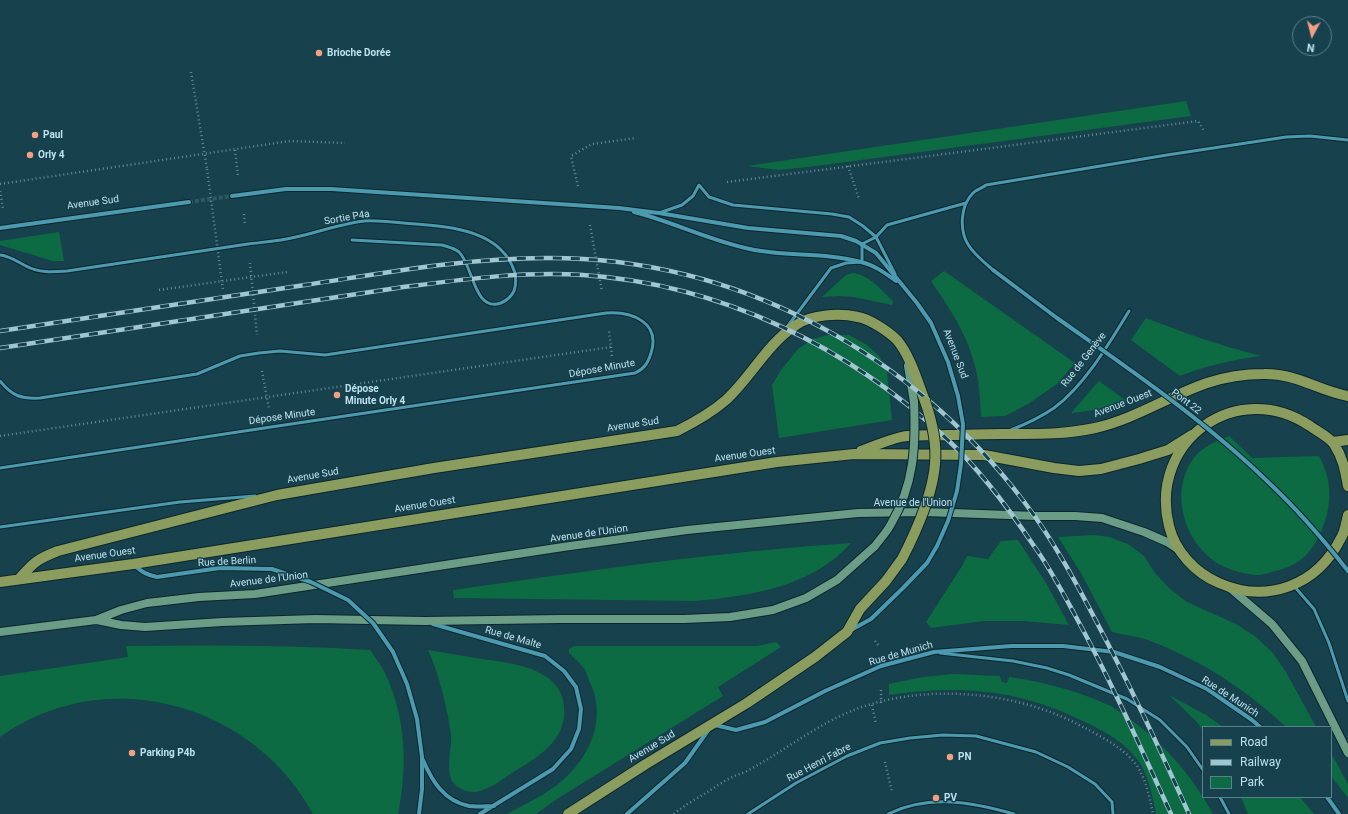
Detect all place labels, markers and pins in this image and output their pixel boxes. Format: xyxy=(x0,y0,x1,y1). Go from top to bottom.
place label: Brioche Dorée xyxy=(327,47,391,59)
marker: Brioche Dorée xyxy=(314,48,324,58)
place label: Paul xyxy=(43,129,63,141)
marker: Paul xyxy=(30,130,40,140)
place label: Orly 4 xyxy=(38,149,64,161)
marker: Orly 4 xyxy=(25,150,35,160)
place label: Dépose Minute Orly 4 xyxy=(345,383,405,406)
marker: Dépose Minute Orly 4 xyxy=(332,390,342,400)
place label: Parking P4b xyxy=(140,747,195,759)
marker: Parking P4b xyxy=(127,748,137,758)
place label: PN xyxy=(958,751,972,763)
marker: PN xyxy=(945,752,955,762)
place label: PV xyxy=(944,792,957,804)
marker: PV xyxy=(931,793,941,803)

